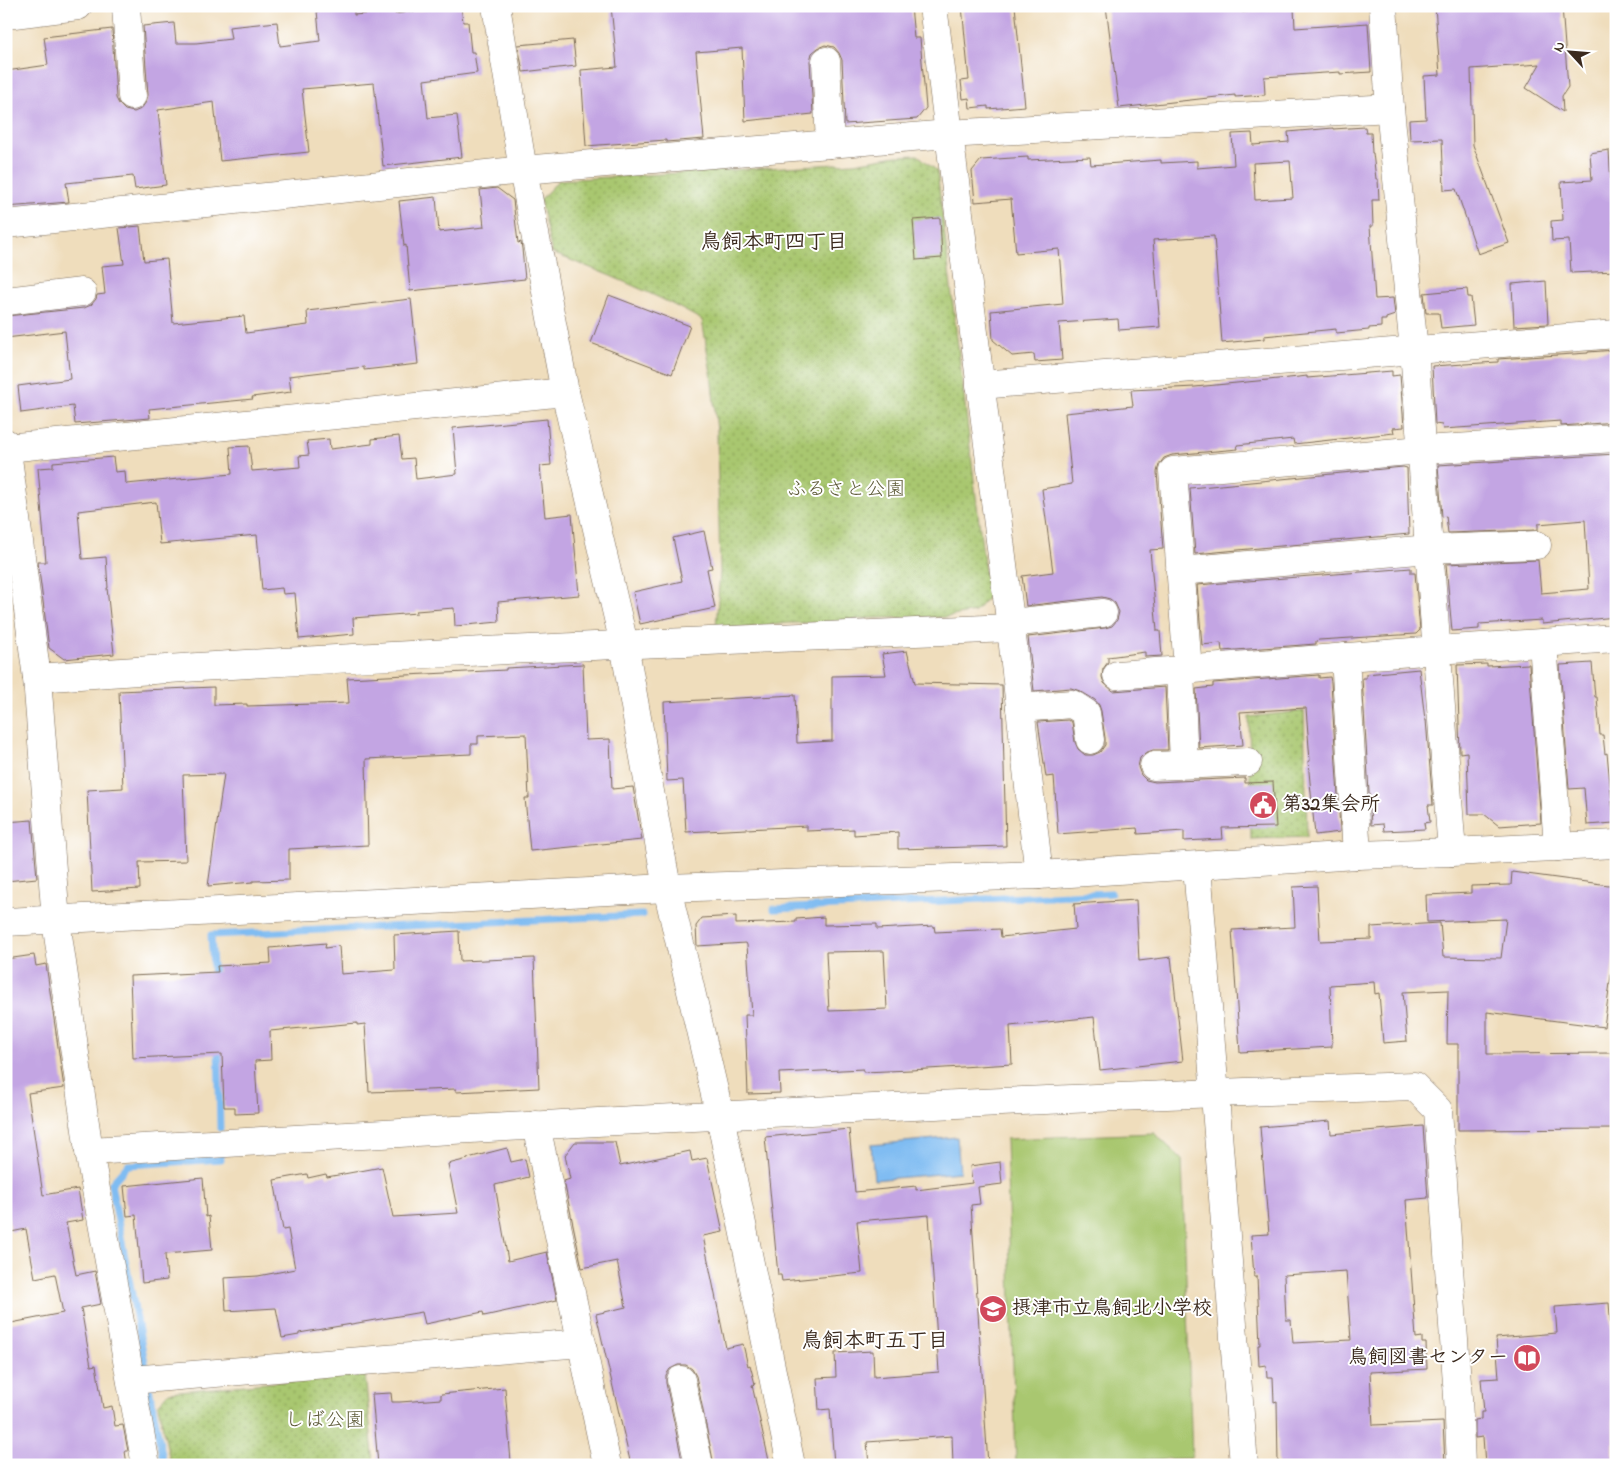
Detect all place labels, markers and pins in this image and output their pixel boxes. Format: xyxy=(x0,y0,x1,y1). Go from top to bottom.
public building icon: 第32集会所 xyxy=(1248,790,1278,820)
place label: 第32集会所 xyxy=(1282,791,1380,820)
school or university icon: 摂津市立鳥飼北小学校 xyxy=(978,1294,1008,1324)
place label: 摂津市立鳥飼北小学校 xyxy=(1012,1295,1212,1324)
library icon: 鳥飼図書センター xyxy=(1512,1343,1542,1373)
place label: 鳥飼図書センター xyxy=(1348,1344,1508,1373)

